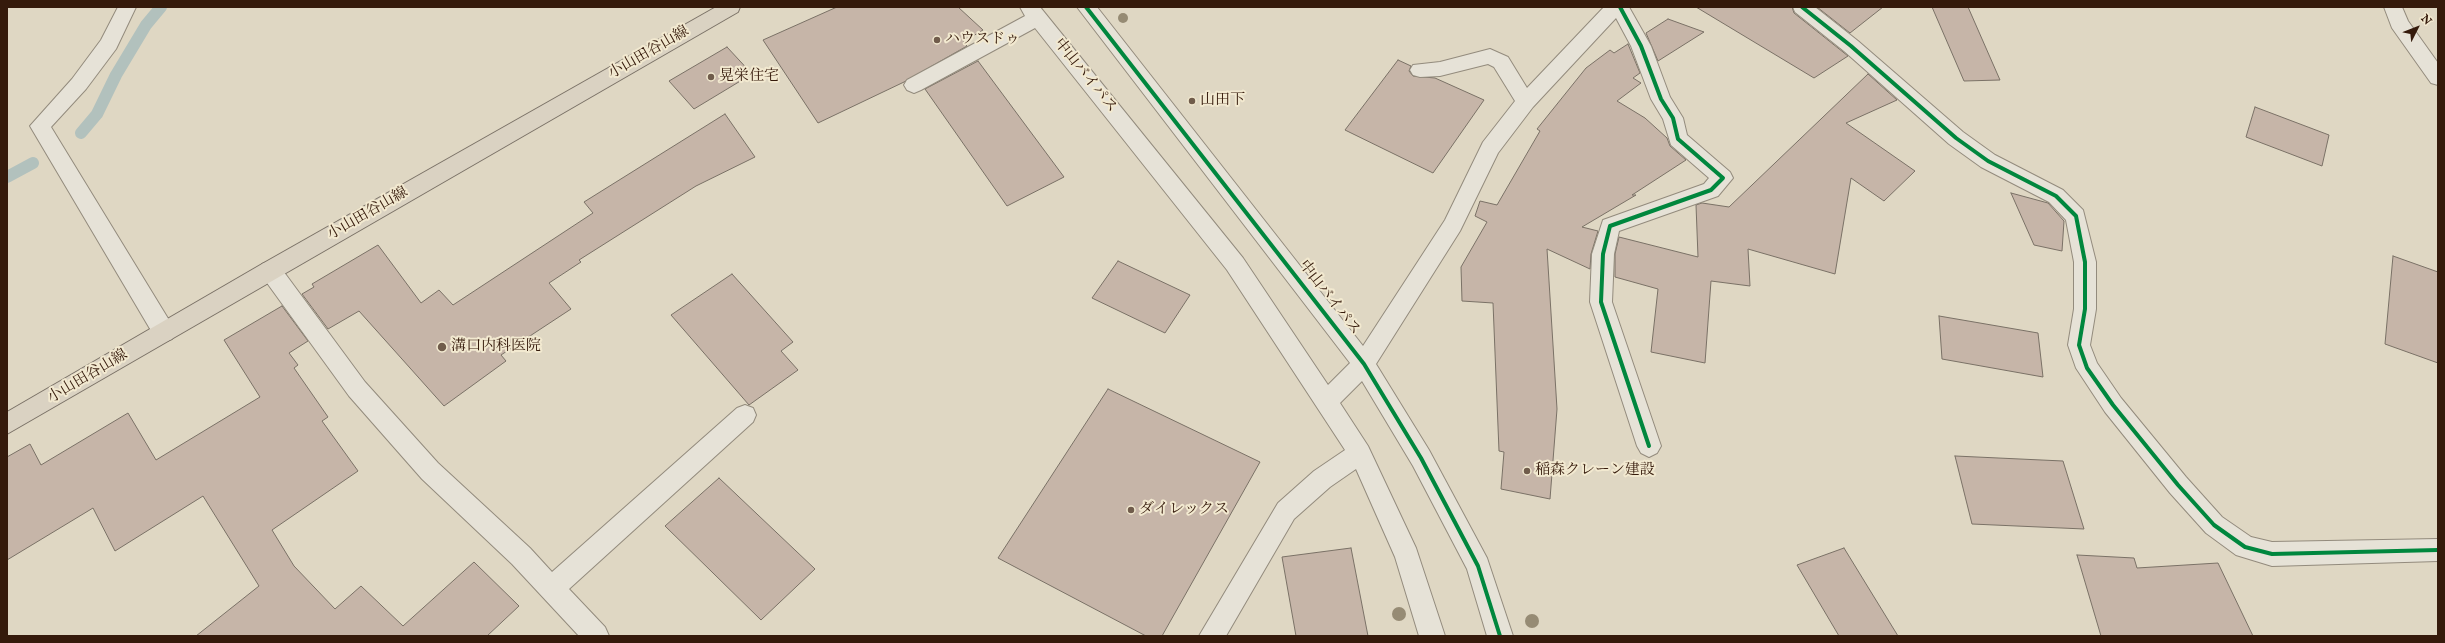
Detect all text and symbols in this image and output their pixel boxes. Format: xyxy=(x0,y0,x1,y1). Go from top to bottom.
north arrow xyxy=(2397,8,2437,48)
text: N xyxy=(2418,12,2434,28)
street label: 小山田谷山線 xyxy=(606,23,692,83)
place label: ハウスドゥ xyxy=(945,31,1020,49)
marker: ハウスドゥ xyxy=(932,35,942,45)
street label: 中山バイパス xyxy=(1050,35,1120,117)
place label: 晃栄住宅 xyxy=(719,68,779,86)
marker: 晃栄住宅 xyxy=(706,72,716,82)
place label: 山田下 xyxy=(1200,92,1245,110)
marker: 山田下 xyxy=(1187,96,1197,106)
street label: 小山田谷山線 xyxy=(325,184,411,244)
street label: 中山バイパス xyxy=(1294,257,1364,339)
place label: 溝口内科医院 xyxy=(451,338,541,356)
marker: 溝口内科医院 xyxy=(436,341,448,353)
street label: 小山田谷山線 xyxy=(45,346,131,408)
place label: 稲森クレーン建設 xyxy=(1535,462,1655,480)
marker: 稲森クレーン建設 xyxy=(1522,466,1532,476)
place label: ダイレックス xyxy=(1139,501,1229,519)
marker: ダイレックス xyxy=(1126,505,1136,515)

